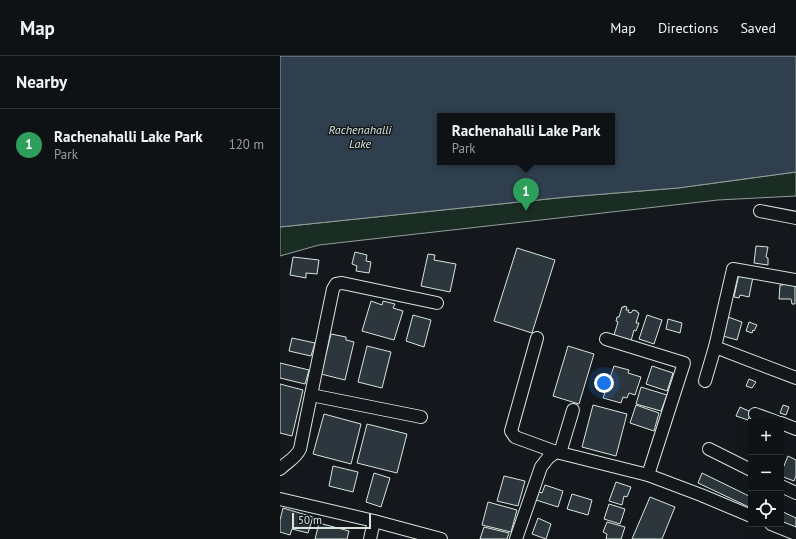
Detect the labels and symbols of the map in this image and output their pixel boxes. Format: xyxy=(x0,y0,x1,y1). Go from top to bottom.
water label: Rachenahalli Lake xyxy=(329,122,392,151)
pin: 1 xyxy=(513,178,539,211)
your location xyxy=(594,373,614,393)
scale bar xyxy=(292,511,371,530)

